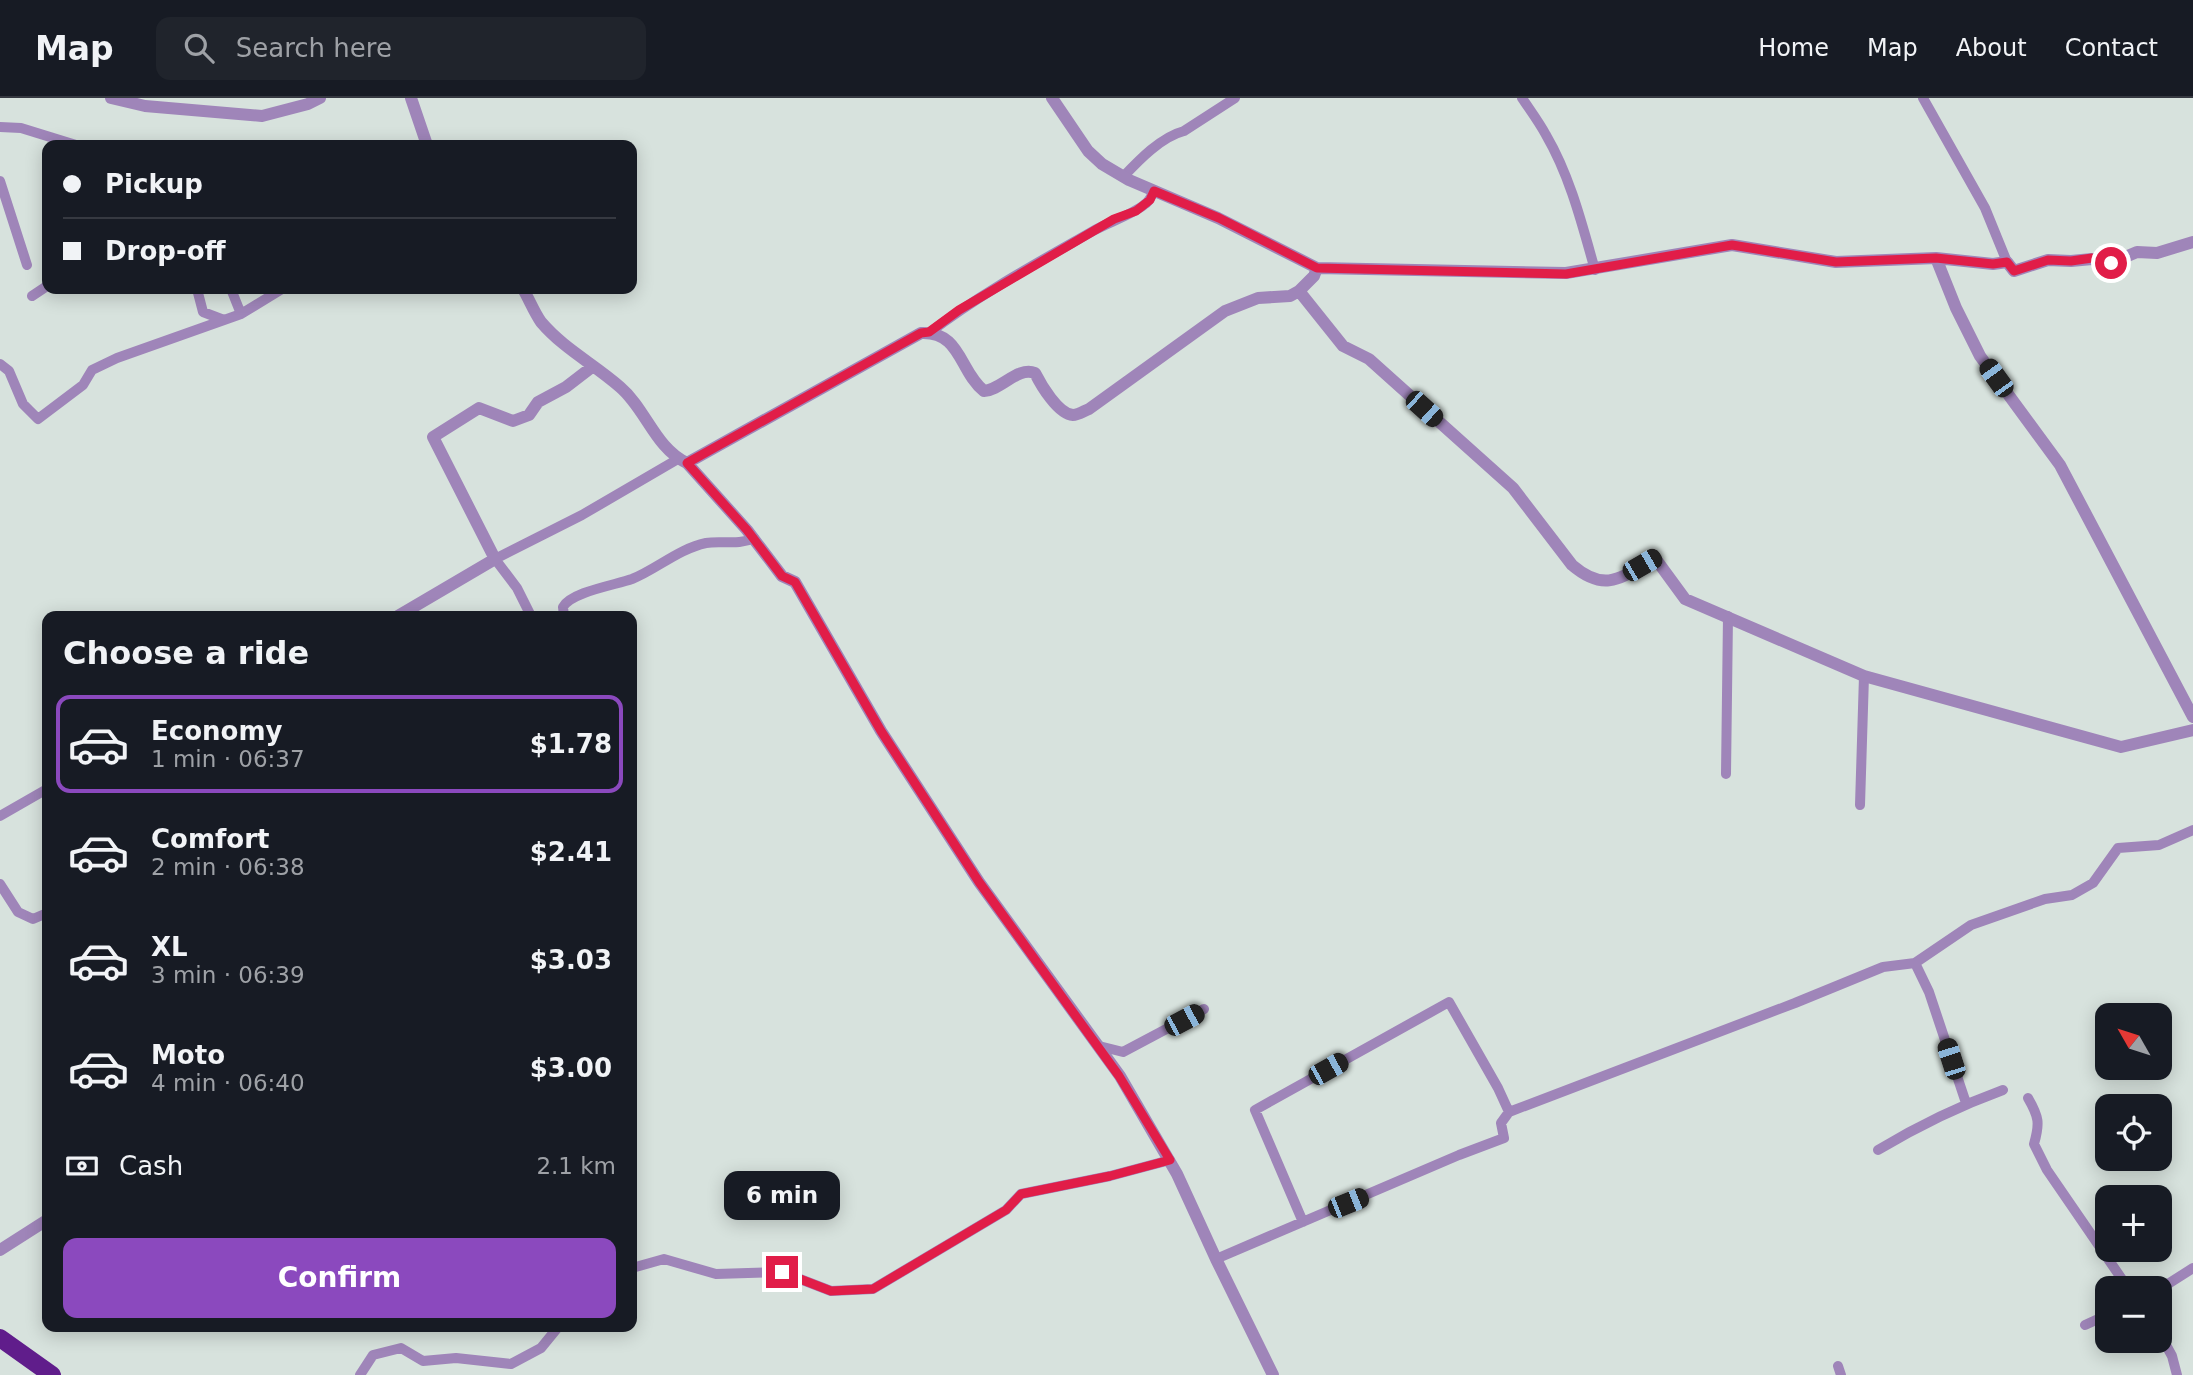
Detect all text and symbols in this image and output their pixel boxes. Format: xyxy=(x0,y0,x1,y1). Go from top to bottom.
search box xyxy=(156,17,646,80)
text: Map xyxy=(35,29,114,68)
icon: search xyxy=(180,29,218,67)
text: Search here xyxy=(236,33,392,63)
text: Home xyxy=(1758,34,1829,62)
text: Map xyxy=(1867,34,1918,62)
text: About xyxy=(1956,34,2027,62)
text: Contact xyxy=(2065,34,2158,62)
text: Pickup xyxy=(105,169,203,199)
text: Drop-off xyxy=(105,236,226,266)
route start xyxy=(2095,247,2127,279)
car xyxy=(1976,355,2017,401)
car xyxy=(1402,387,1447,431)
car xyxy=(1619,545,1666,585)
text: Choose a ride xyxy=(63,634,309,672)
icon: car xyxy=(67,713,130,776)
text: Economy xyxy=(151,716,282,746)
text: $1.78 xyxy=(530,729,612,759)
text: 1 min · 06:37 xyxy=(151,746,305,772)
icon: car xyxy=(67,821,130,884)
text: Comfort xyxy=(151,824,269,854)
text: $2.41 xyxy=(530,837,612,867)
text: 2 min · 06:38 xyxy=(151,854,305,880)
icon: car xyxy=(67,929,130,992)
text: XL xyxy=(151,932,188,962)
text: $3.03 xyxy=(530,945,612,975)
text: 3 min · 06:39 xyxy=(151,962,305,988)
car xyxy=(1161,1001,1208,1039)
north arrow xyxy=(2095,1003,2172,1080)
map controls xyxy=(2095,1003,2172,1353)
car xyxy=(1935,1036,1968,1082)
icon: car xyxy=(67,1037,130,1100)
text: Moto xyxy=(151,1040,225,1070)
car xyxy=(1305,1050,1352,1088)
text: $3.00 xyxy=(530,1053,612,1083)
text: 4 min · 06:40 xyxy=(151,1070,305,1096)
button: locate xyxy=(2095,1094,2172,1171)
icon: cash xyxy=(63,1147,101,1185)
text: Cash xyxy=(119,1151,183,1181)
text: 2.1 km xyxy=(536,1153,616,1179)
callout: 6 min xyxy=(724,1170,840,1220)
text: 6 min xyxy=(746,1182,818,1208)
car xyxy=(1325,1185,1372,1221)
button: + xyxy=(2095,1185,2172,1262)
button: Confirm xyxy=(63,1238,616,1318)
route end xyxy=(766,1256,798,1288)
button: − xyxy=(2095,1276,2172,1353)

